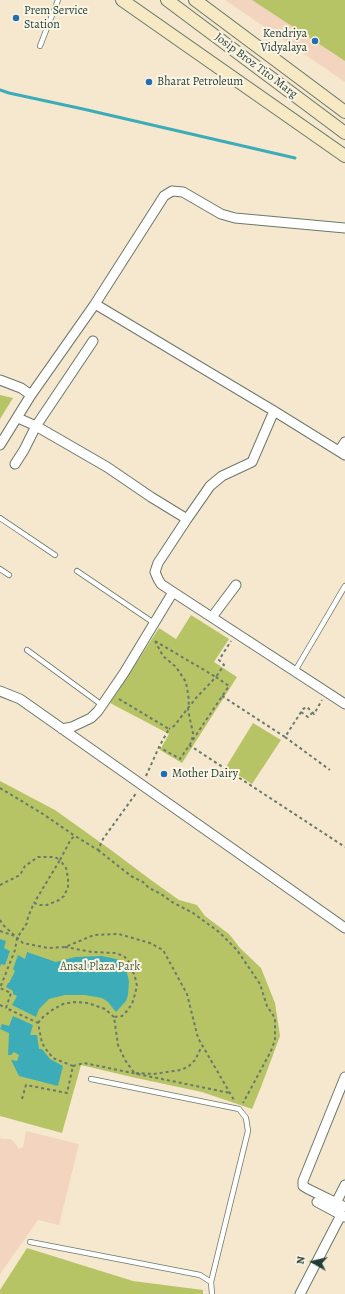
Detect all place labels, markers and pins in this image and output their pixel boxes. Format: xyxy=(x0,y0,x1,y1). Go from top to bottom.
place label: Prem Service Station xyxy=(24,4,88,32)
marker: Prem Service Station xyxy=(11,13,21,23)
place label: Kendriya Vidyalaya xyxy=(261,27,307,55)
marker: Kendriya Vidyalaya xyxy=(310,36,320,46)
place label: Bharat Petroleum xyxy=(157,75,243,89)
marker: Bharat Petroleum xyxy=(144,77,154,87)
place label: Mother Dairy xyxy=(172,767,238,781)
marker: Mother Dairy xyxy=(159,769,169,779)

